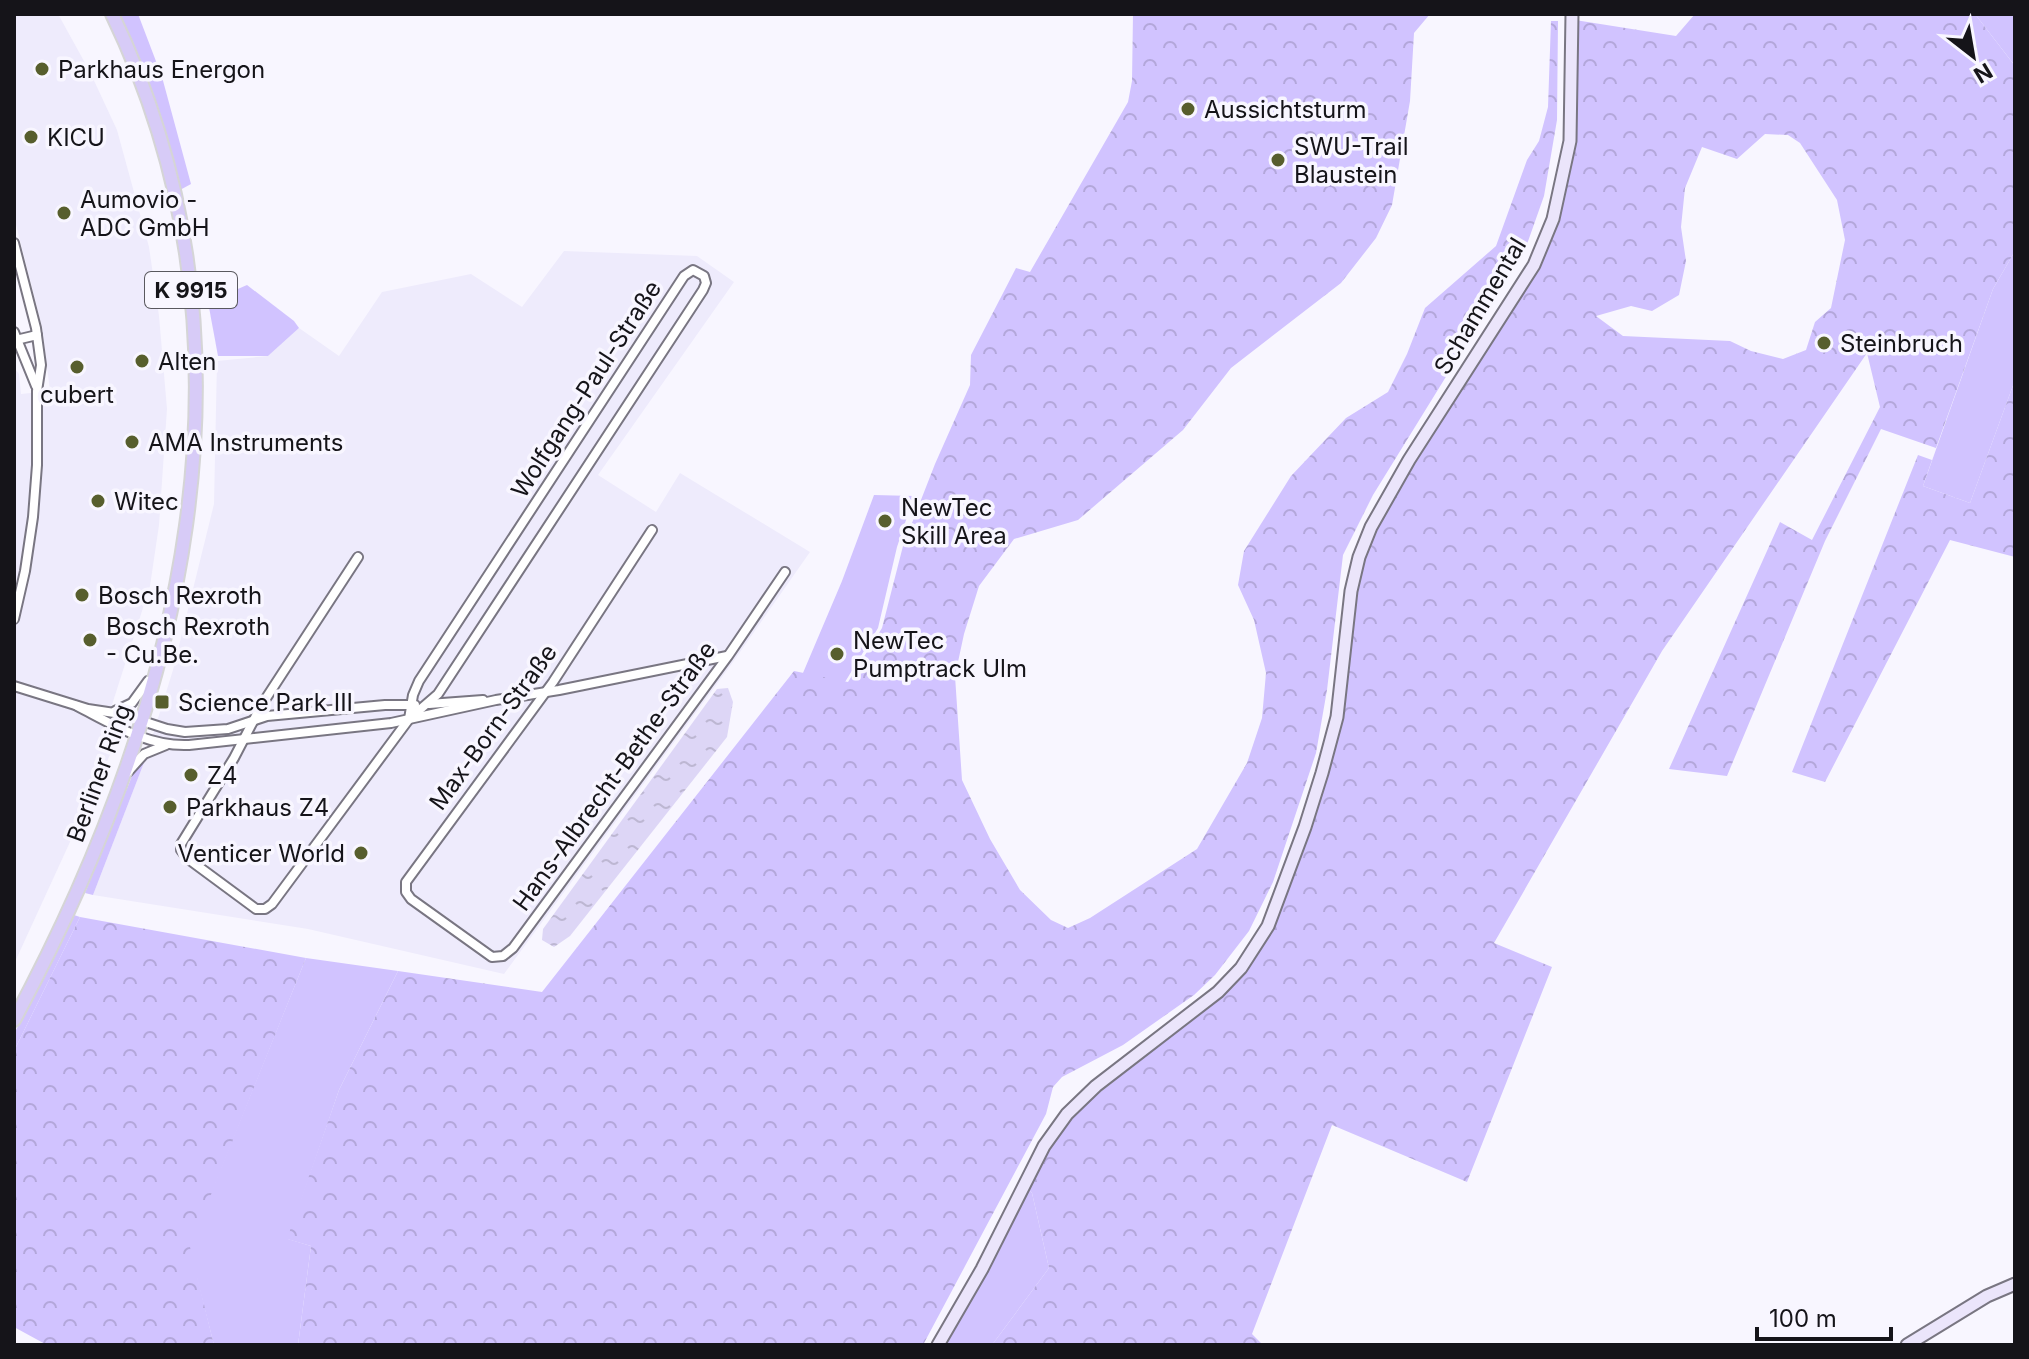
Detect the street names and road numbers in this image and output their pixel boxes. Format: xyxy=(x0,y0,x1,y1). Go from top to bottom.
street label: Schammental xyxy=(1428,232,1532,380)
road number: K 9915 xyxy=(145,272,237,308)
street label: Wolfgang-Paul-Straße xyxy=(505,275,667,503)
street label: Hans-Albrecht-Bethe-Straße xyxy=(507,636,721,916)
street label: Max-Born-Straße xyxy=(423,638,563,816)
street label: Berliner Ring xyxy=(61,700,137,846)

